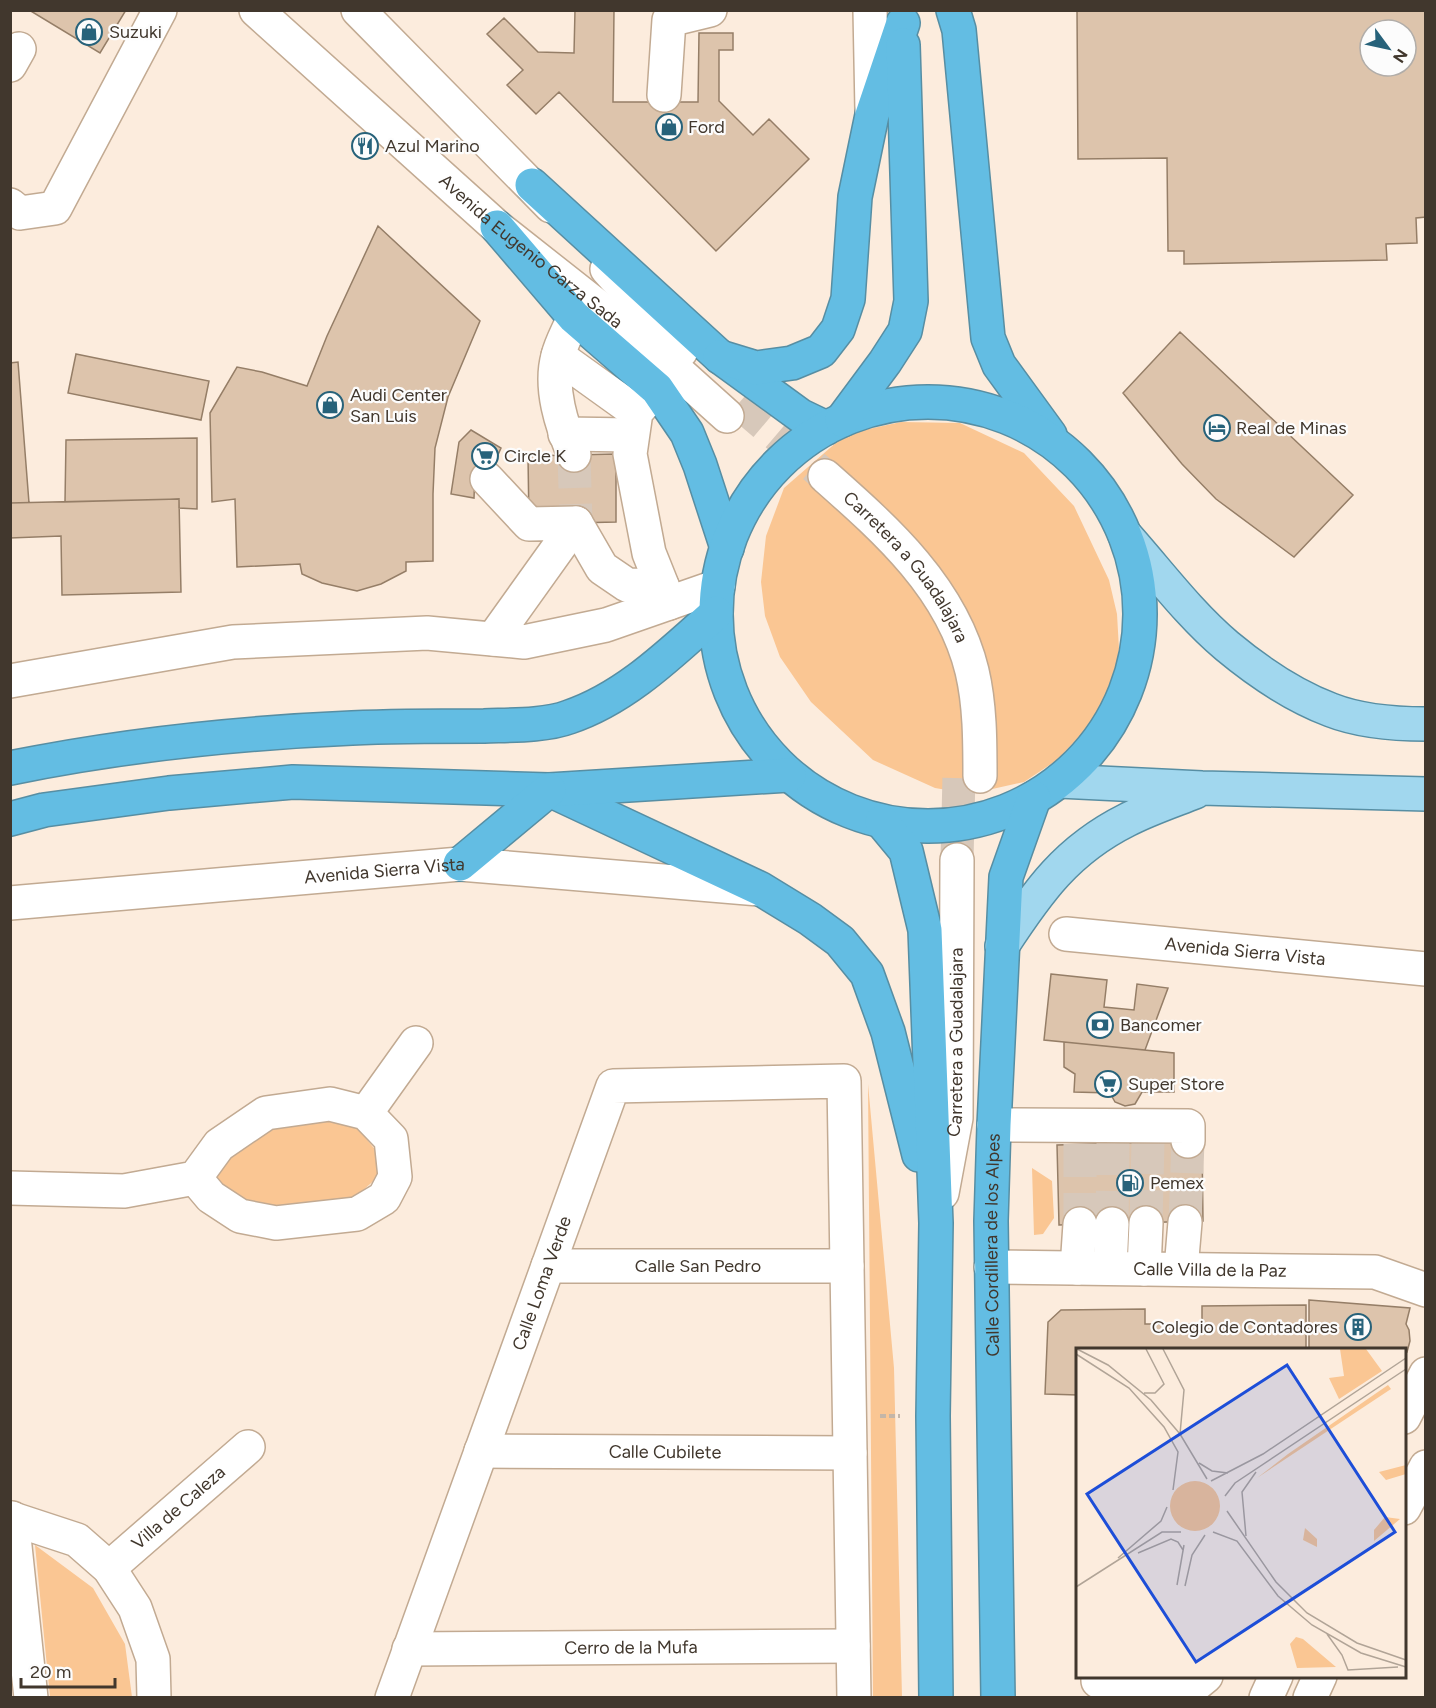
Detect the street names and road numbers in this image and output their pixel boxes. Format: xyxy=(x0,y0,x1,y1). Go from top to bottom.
street label: Avenida Eugenio Garza Sada xyxy=(435,169,627,333)
street label: Carretera a Guadalajara xyxy=(839,487,973,646)
street label: Avenida Sierra Vista xyxy=(303,853,466,888)
street label: Avenida Sierra Vista xyxy=(1164,933,1327,970)
street label: Carretera a Guadalajara xyxy=(942,948,968,1139)
street label: Calle Cordillera de los Alpes xyxy=(980,1133,1005,1357)
street label: Calle Loma Verde xyxy=(507,1213,576,1353)
street label: Calle San Pedro xyxy=(635,1255,761,1277)
street label: Calle Villa de la Paz xyxy=(1133,1258,1287,1282)
street label: Calle Cubilete xyxy=(609,1441,722,1463)
street label: Villa de Caleza xyxy=(127,1461,230,1554)
street label: Cerro de la Mufa xyxy=(564,1636,698,1659)

